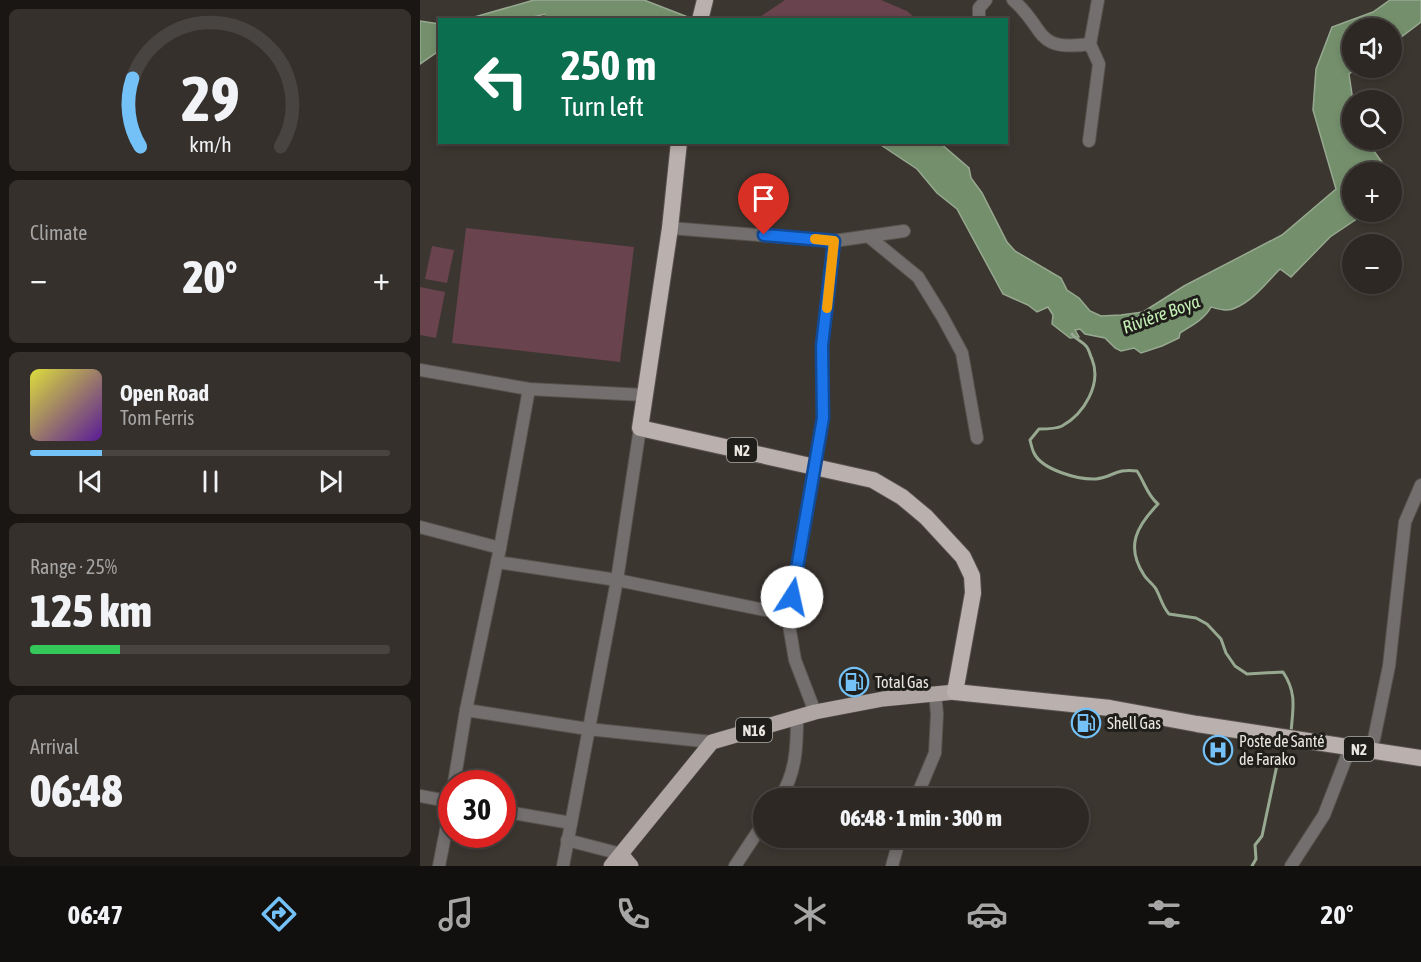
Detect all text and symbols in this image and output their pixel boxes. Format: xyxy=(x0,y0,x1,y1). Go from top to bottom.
map controls xyxy=(1342,18,1402,294)
button: sound xyxy=(1342,18,1402,78)
text: 250 m xyxy=(561,41,656,89)
icon: left xyxy=(462,42,540,120)
text: 29 xyxy=(181,63,239,134)
button: search xyxy=(1342,90,1402,150)
text: Turn left xyxy=(561,91,644,122)
text: km/h xyxy=(189,133,231,158)
button: + xyxy=(1342,162,1402,222)
pin xyxy=(738,173,789,235)
icon: arrive xyxy=(747,182,780,215)
text: Climate xyxy=(30,221,87,244)
button: − xyxy=(1342,234,1402,294)
text: 20° xyxy=(183,251,237,303)
text: − xyxy=(30,259,47,297)
text: + xyxy=(373,259,390,297)
water label: Rivière Boya xyxy=(1119,290,1203,338)
text: Open Road xyxy=(120,380,209,406)
text: Tom Ferris xyxy=(120,406,194,429)
road number: N2 xyxy=(727,438,757,462)
icon: previous xyxy=(74,465,107,498)
icon: pause xyxy=(194,465,227,498)
icon: next xyxy=(314,465,347,498)
text: Range · 25% xyxy=(30,555,117,578)
position arrow xyxy=(760,565,824,629)
text: 125 km xyxy=(30,585,152,637)
fuel station icon: Total Gas xyxy=(838,666,870,698)
place label: Total Gas xyxy=(875,673,929,691)
fuel station icon: Shell Gas xyxy=(1070,707,1102,739)
place label: Shell Gas xyxy=(1107,714,1161,732)
road number: N16 xyxy=(736,718,772,742)
place label: Poste de Santé de Farako xyxy=(1239,732,1324,768)
hospital icon: Poste de Santé de Farako xyxy=(1202,734,1234,766)
text: Arrival xyxy=(30,735,79,758)
road number: N2 xyxy=(1344,737,1374,761)
text: 06:48 xyxy=(30,765,123,817)
speed limit sign: 30 xyxy=(438,770,516,848)
text: 06:48 · 1 min · 300 m xyxy=(840,805,1002,831)
icon: directions xyxy=(258,893,300,935)
icon: music xyxy=(435,893,477,935)
icon: phone xyxy=(612,893,654,935)
icon: climate xyxy=(789,893,831,935)
icon: car xyxy=(966,893,1008,935)
icon: filters xyxy=(1143,893,1185,935)
text: 06:47 xyxy=(68,899,123,930)
text: 20° xyxy=(1321,899,1353,930)

